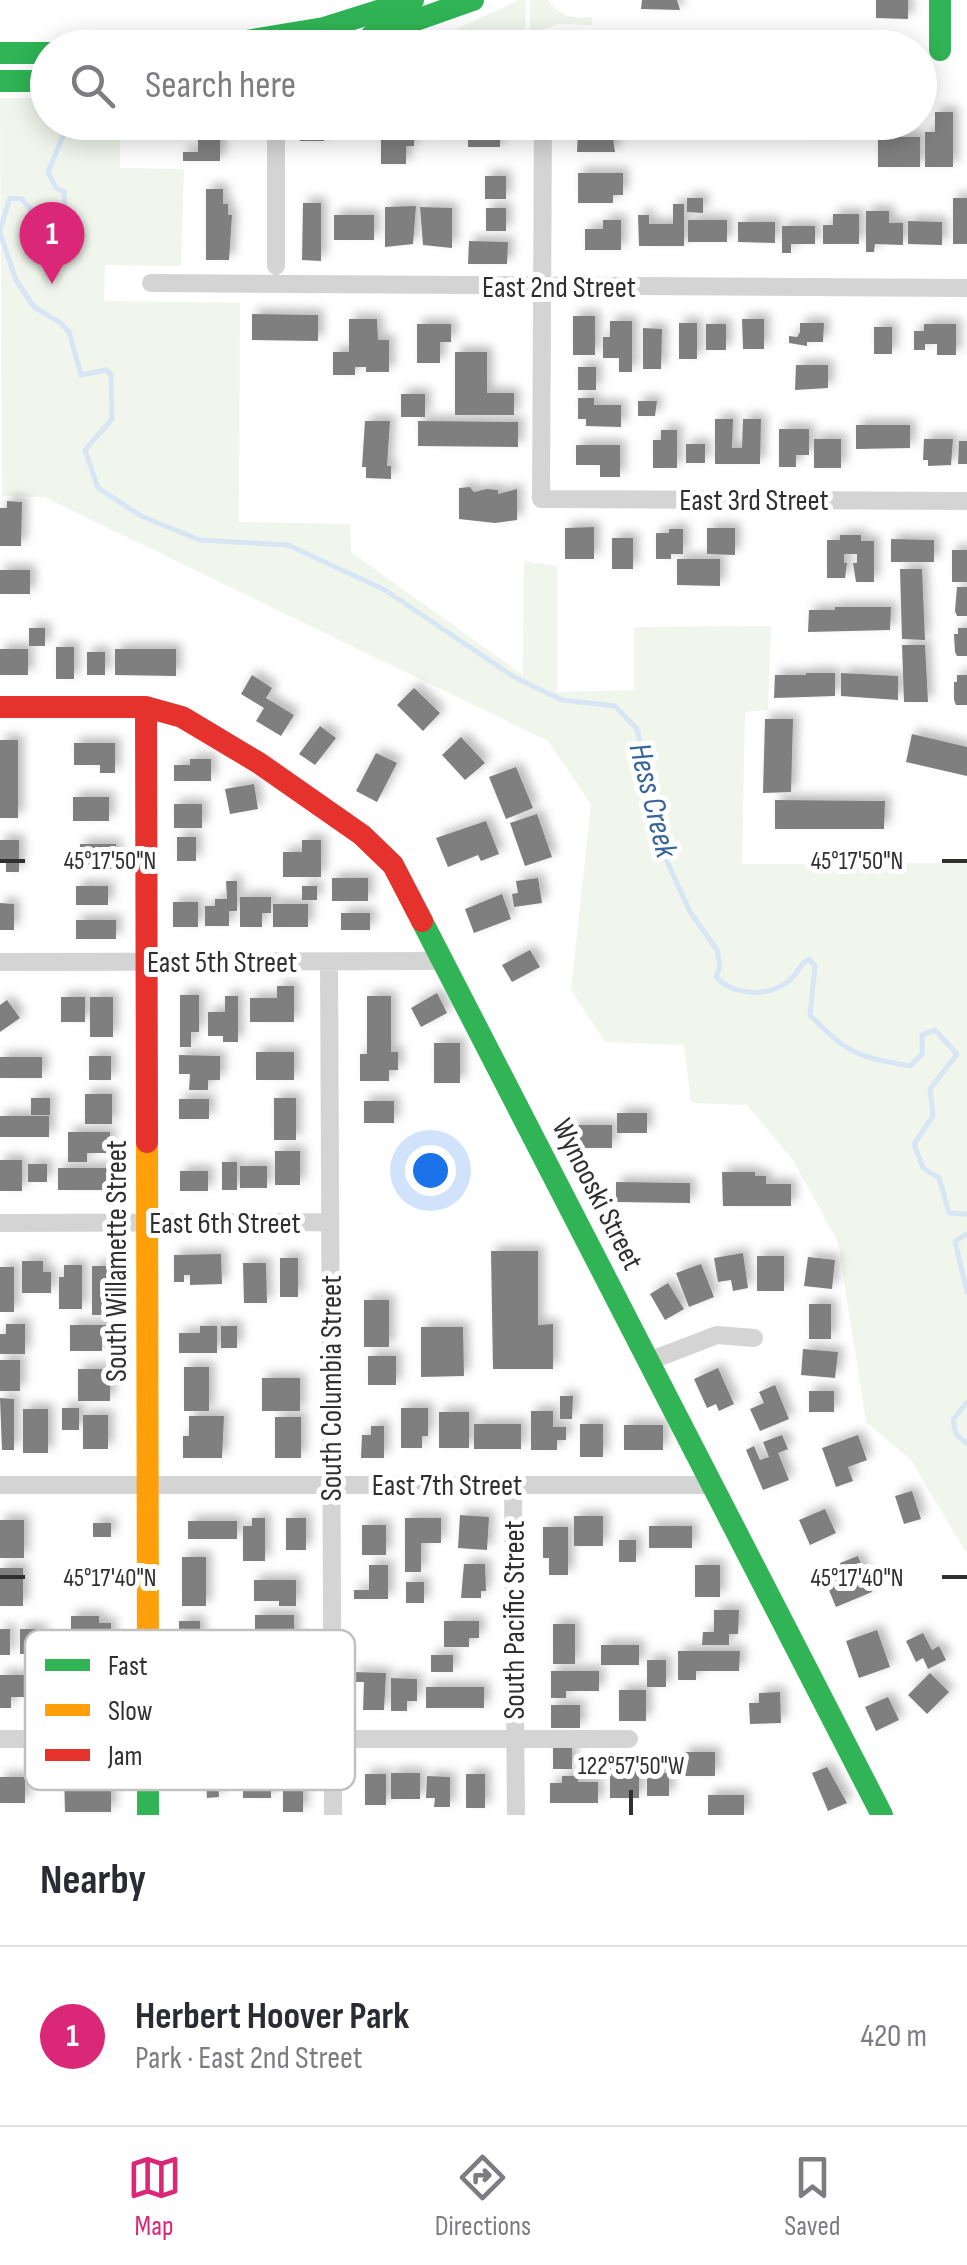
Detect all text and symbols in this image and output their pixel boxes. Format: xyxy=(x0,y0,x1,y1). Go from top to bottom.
search box xyxy=(30,30,937,140)
icon: search xyxy=(65,58,120,113)
text: Search here xyxy=(145,63,296,108)
pin: 1 xyxy=(20,202,84,284)
street label: East 2nd Street xyxy=(482,270,636,306)
street label: East 3rd Street xyxy=(679,483,829,519)
water label: Hess Creek xyxy=(620,739,686,863)
text: 45°17'50"N xyxy=(64,846,156,877)
text: 45°17'50"N xyxy=(811,846,903,877)
street label: East 5th Street xyxy=(147,945,297,981)
street label: Wynooski Street xyxy=(544,1113,650,1276)
street label: South Willamette Street xyxy=(99,1140,135,1382)
your location xyxy=(405,1145,456,1196)
street label: East 6th Street xyxy=(149,1206,301,1242)
street label: South Columbia Street xyxy=(314,1275,350,1501)
street label: East 7th Street xyxy=(372,1468,522,1504)
street label: South Pacific Street xyxy=(497,1520,533,1720)
text: 45°17'40"N xyxy=(64,1563,156,1594)
text: 45°17'40"N xyxy=(811,1563,903,1594)
legend xyxy=(25,1630,355,1790)
text: Fast xyxy=(108,1650,147,1683)
text: Slow xyxy=(108,1695,153,1728)
text: Jam xyxy=(107,1740,143,1773)
text: 122°57'50"W xyxy=(578,1751,684,1782)
text: Nearby xyxy=(40,1855,146,1906)
text: Herbert Hoover Park xyxy=(135,1994,409,2039)
text: 1 xyxy=(66,2017,79,2056)
text: 420 m xyxy=(860,2017,927,2056)
text: Park · East 2nd Street xyxy=(135,2039,363,2078)
tab: Map xyxy=(127,2150,182,2243)
tab: Directions xyxy=(435,2150,531,2243)
tab: Saved xyxy=(784,2150,840,2243)

